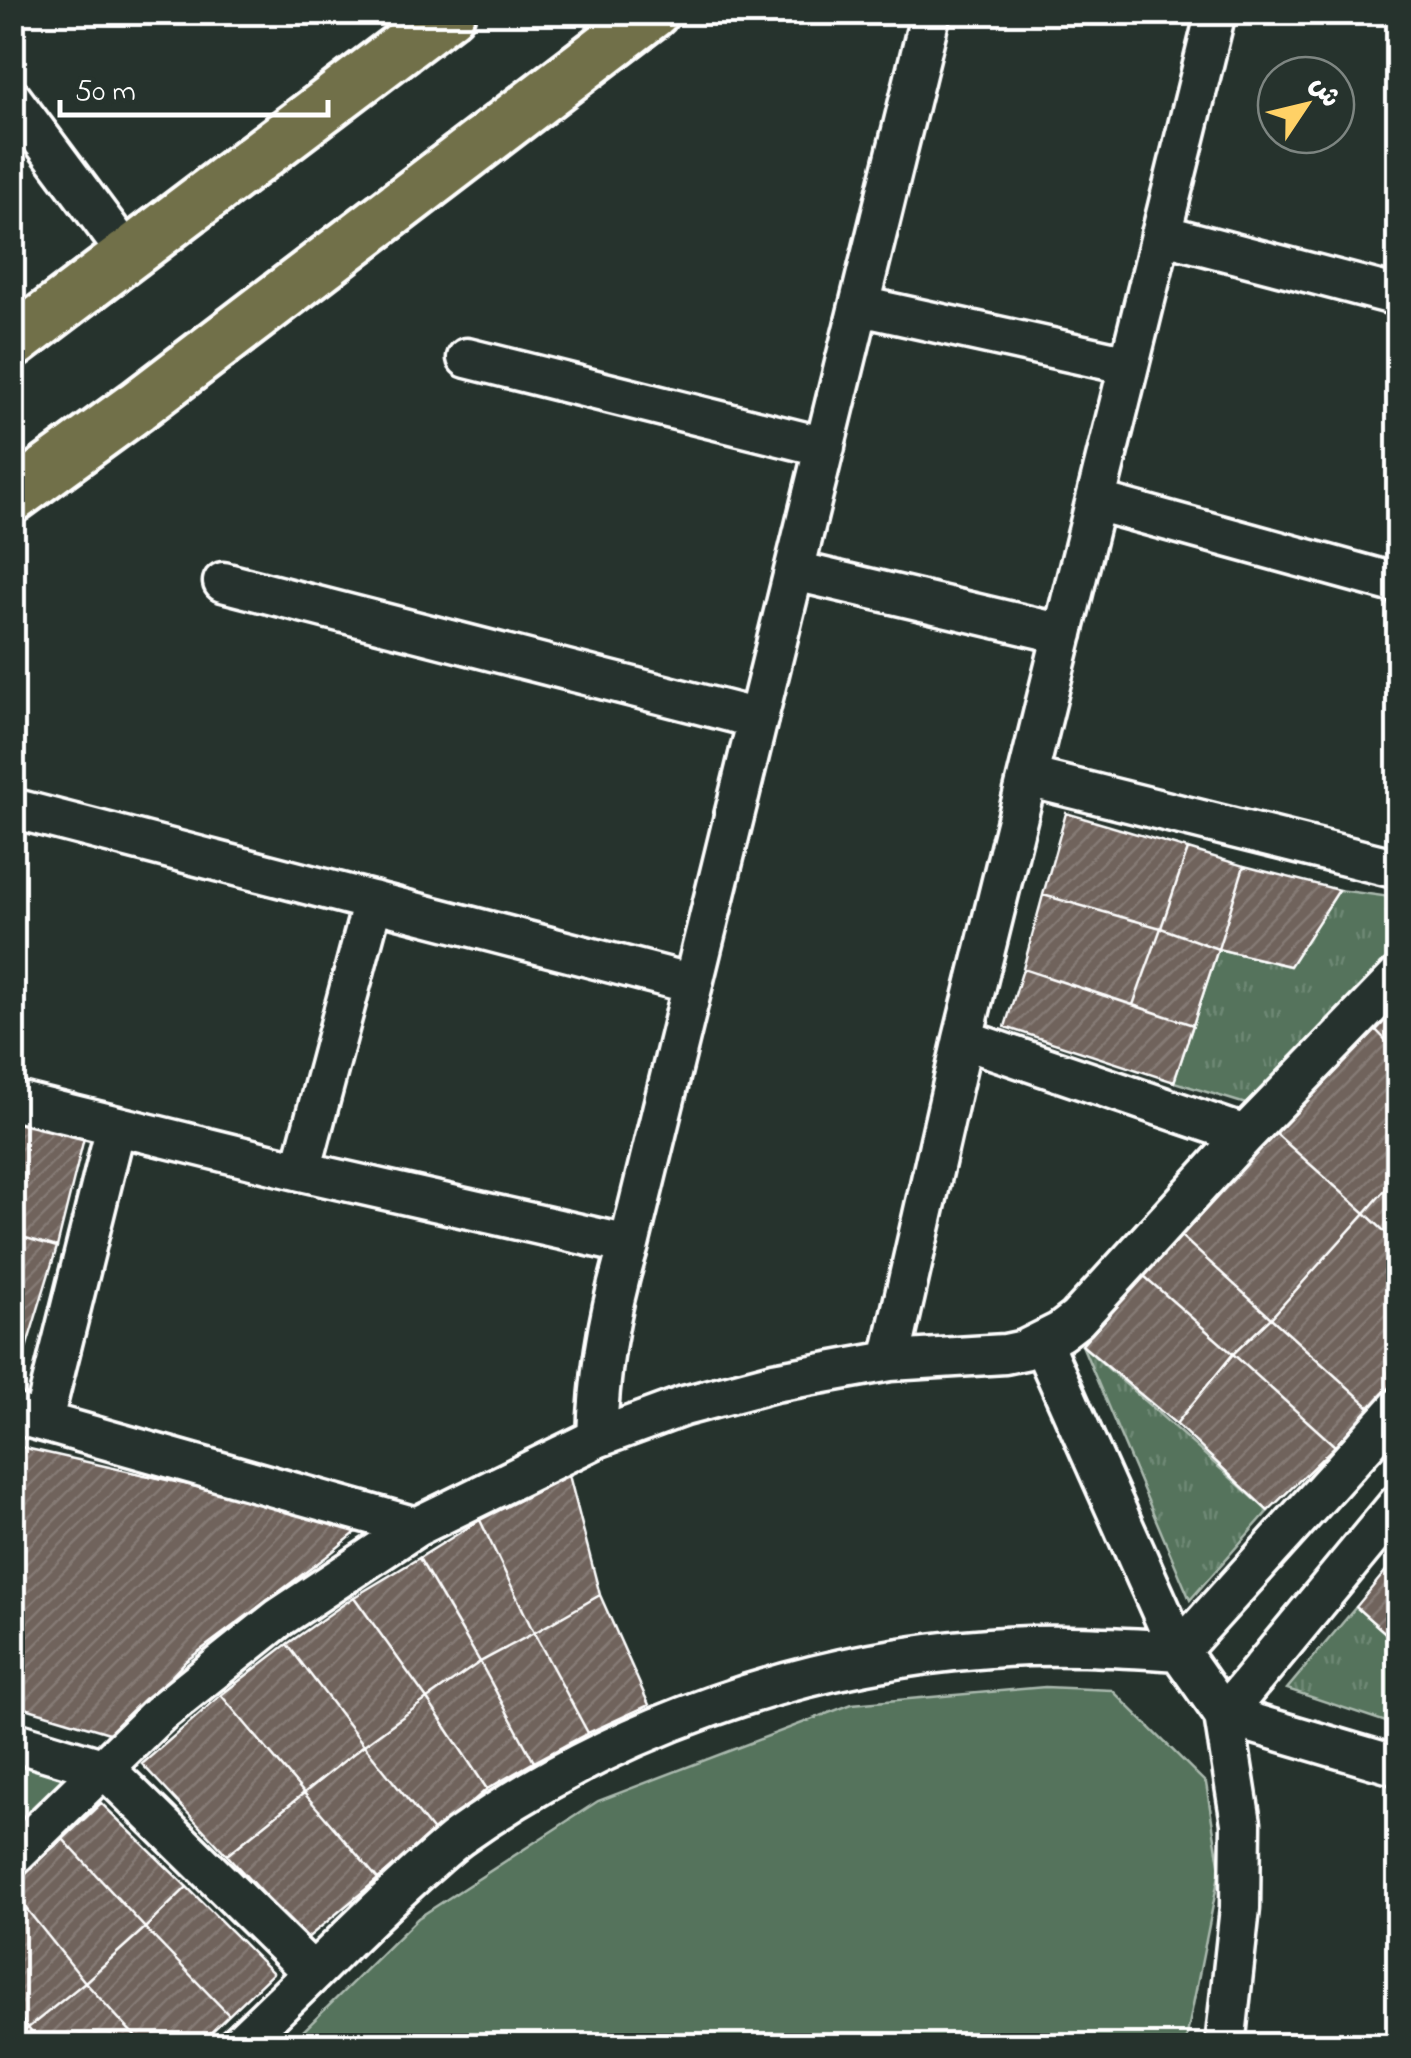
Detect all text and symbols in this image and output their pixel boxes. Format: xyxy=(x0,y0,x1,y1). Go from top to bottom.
scale bar xyxy=(60,55,328,117)
north arrow xyxy=(1256,55,1356,155)
text: ش xyxy=(1298,68,1349,117)
text: 50 m xyxy=(75,71,136,115)

